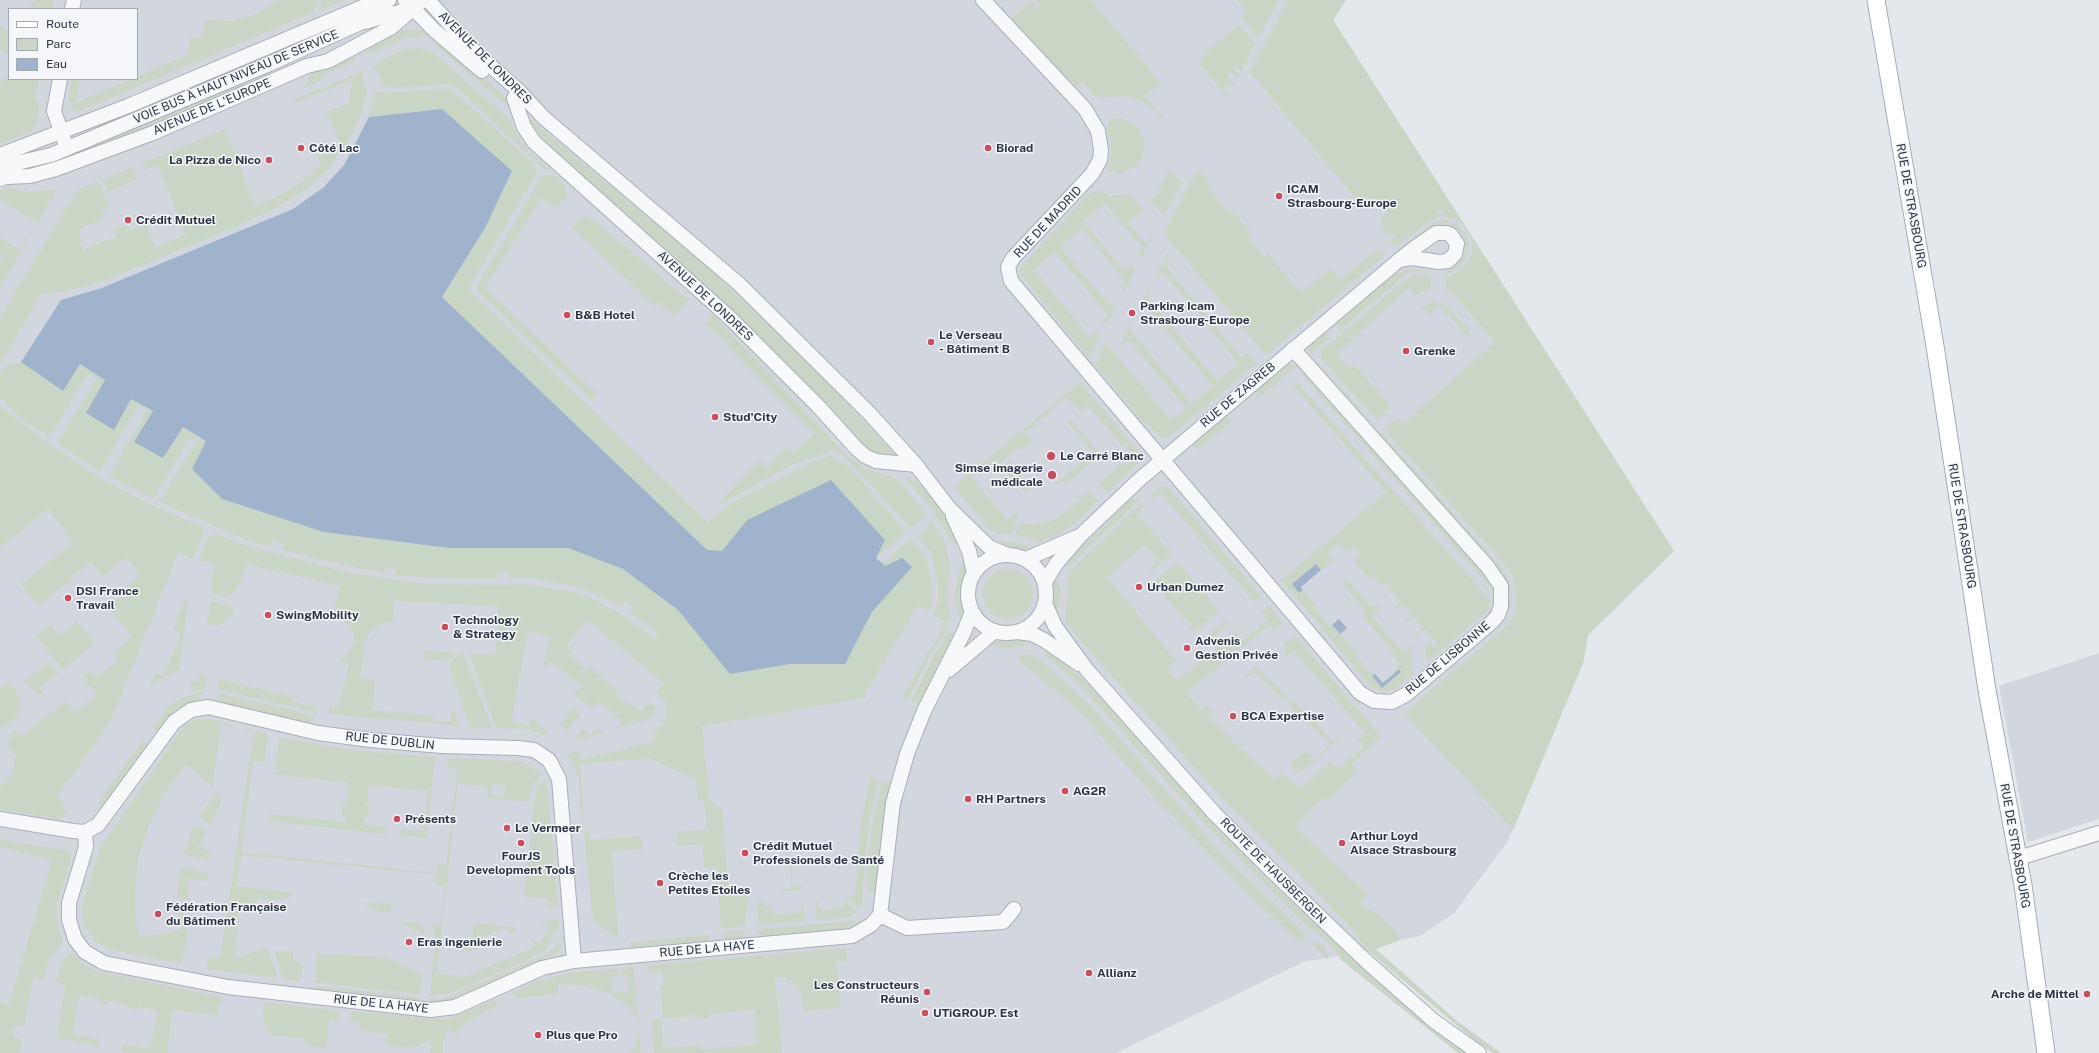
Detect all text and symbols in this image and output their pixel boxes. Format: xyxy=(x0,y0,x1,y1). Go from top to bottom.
legend xyxy=(8,8,138,80)
street label: AVENUE DE LONDRES xyxy=(435,8,535,108)
text: Route xyxy=(46,17,79,31)
street label: VOIE BUS À HAUT NIVEAU DE SERVICE xyxy=(131,27,341,127)
text: Parc xyxy=(46,37,71,51)
text: Eau xyxy=(46,57,67,71)
street label: AVENUE DE L'EUROPE xyxy=(151,76,273,138)
place label: Côté Lac xyxy=(309,141,359,155)
place label: Biorad xyxy=(996,141,1033,155)
street label: RUE DE STRASBOURG xyxy=(1893,142,1929,270)
marker: Côté Lac xyxy=(296,143,306,153)
marker: Biorad xyxy=(983,143,993,153)
place label: La Pizza de Nico xyxy=(169,153,261,167)
marker: La Pizza de Nico xyxy=(264,155,274,165)
place label: ICAM Strasbourg-Europe xyxy=(1287,182,1397,210)
street label: RUE DE MADRID xyxy=(1011,183,1085,261)
marker: ICAM Strasbourg-Europe xyxy=(1274,191,1284,201)
place label: Crédit Mutuel xyxy=(136,213,216,227)
marker: Crédit Mutuel xyxy=(123,215,133,225)
street label: AVENUE DE LONDRES xyxy=(654,248,756,344)
place label: Parking Icam Strasbourg-Europe xyxy=(1140,299,1250,327)
place label: B&B Hotel xyxy=(575,308,635,322)
marker: Parking Icam Strasbourg-Europe xyxy=(1127,308,1137,318)
marker: B&B Hotel xyxy=(562,310,572,320)
place label: Le Verseau - Bâtiment B xyxy=(939,328,1010,356)
marker: Le Verseau - Bâtiment B xyxy=(926,337,936,347)
place label: Grenke xyxy=(1414,344,1456,358)
marker: Grenke xyxy=(1401,346,1411,356)
street label: RUE DE ZAGREB xyxy=(1198,359,1278,431)
place label: Stud'City xyxy=(723,410,777,424)
marker: Stud'City xyxy=(710,412,720,422)
place label: Le Carré Blanc xyxy=(1060,449,1144,463)
marker: Le Carré Blanc xyxy=(1045,450,1057,462)
place label: Simse imagerie médicale xyxy=(955,461,1043,489)
street label: RUE DE STRASBOURG xyxy=(1945,462,1979,590)
marker: Simse imagerie médicale xyxy=(1046,469,1058,481)
place label: Urban Dumez xyxy=(1147,580,1224,594)
marker: Urban Dumez xyxy=(1134,582,1144,592)
place label: DSI France Travail xyxy=(76,584,139,612)
marker: DSI France Travail xyxy=(63,593,73,603)
place label: SwingMobility xyxy=(276,608,359,622)
marker: SwingMobility xyxy=(263,610,273,620)
place label: Technology & Strategy xyxy=(453,613,519,641)
street label: RUE DE LISBONNE xyxy=(1403,618,1493,698)
marker: Technology & Strategy xyxy=(440,622,450,632)
place label: Advenis Gestion Privée xyxy=(1195,634,1278,662)
marker: Advenis Gestion Privée xyxy=(1182,643,1192,653)
place label: BCA Expertise xyxy=(1241,709,1324,723)
marker: BCA Expertise xyxy=(1228,711,1238,721)
street label: RUE DE DUBLIN xyxy=(345,729,435,753)
street label: RUE DE STRASBOURG xyxy=(1997,782,2033,910)
place label: AG2R xyxy=(1073,784,1106,798)
marker: AG2R xyxy=(1060,786,1070,796)
place label: RH Partners xyxy=(976,792,1046,806)
marker: RH Partners xyxy=(963,794,973,804)
place label: Présents xyxy=(405,812,456,826)
marker: Présents xyxy=(392,814,402,824)
street label: ROUTE DE HAUSBERGEN xyxy=(1217,815,1329,927)
place label: Le Vermeer xyxy=(515,821,581,835)
marker: Le Vermeer xyxy=(502,823,512,833)
place label: Arthur Loyd Alsace Strasbourg xyxy=(1350,829,1457,857)
marker: FourJS Development Tools xyxy=(516,838,526,848)
marker: Arthur Loyd Alsace Strasbourg xyxy=(1337,838,1347,848)
place label: Crédit Mutuel Professionels de Santé xyxy=(753,839,884,867)
marker: Crédit Mutuel Professionels de Santé xyxy=(740,848,750,858)
place label: FourJS Development Tools xyxy=(467,849,575,877)
place label: Crèche les Petites Etoiles xyxy=(668,869,750,897)
marker: Crèche les Petites Etoiles xyxy=(655,878,665,888)
place label: Fédération Française du Bâtiment xyxy=(166,900,286,928)
marker: Fédération Française du Bâtiment xyxy=(153,909,163,919)
place label: Eras ingenierie xyxy=(417,935,502,949)
marker: Eras ingenierie xyxy=(404,937,414,947)
street label: RUE DE LA HAYE xyxy=(659,938,755,960)
place label: Allianz xyxy=(1097,966,1136,980)
marker: Allianz xyxy=(1084,968,1094,978)
place label: Les Constructeurs Réunis xyxy=(814,978,919,1006)
marker: Les Constructeurs Réunis xyxy=(922,987,932,997)
place label: Arche de Mittel xyxy=(1991,987,2079,1001)
marker: Arche de Mittel xyxy=(2082,989,2092,999)
street label: RUE DE LA HAYE xyxy=(333,992,429,1016)
place label: UTiGROUP. Est xyxy=(933,1006,1019,1020)
marker: UTiGROUP. Est xyxy=(920,1008,930,1018)
place label: Plus que Pro xyxy=(546,1028,618,1042)
marker: Plus que Pro xyxy=(533,1030,543,1040)

